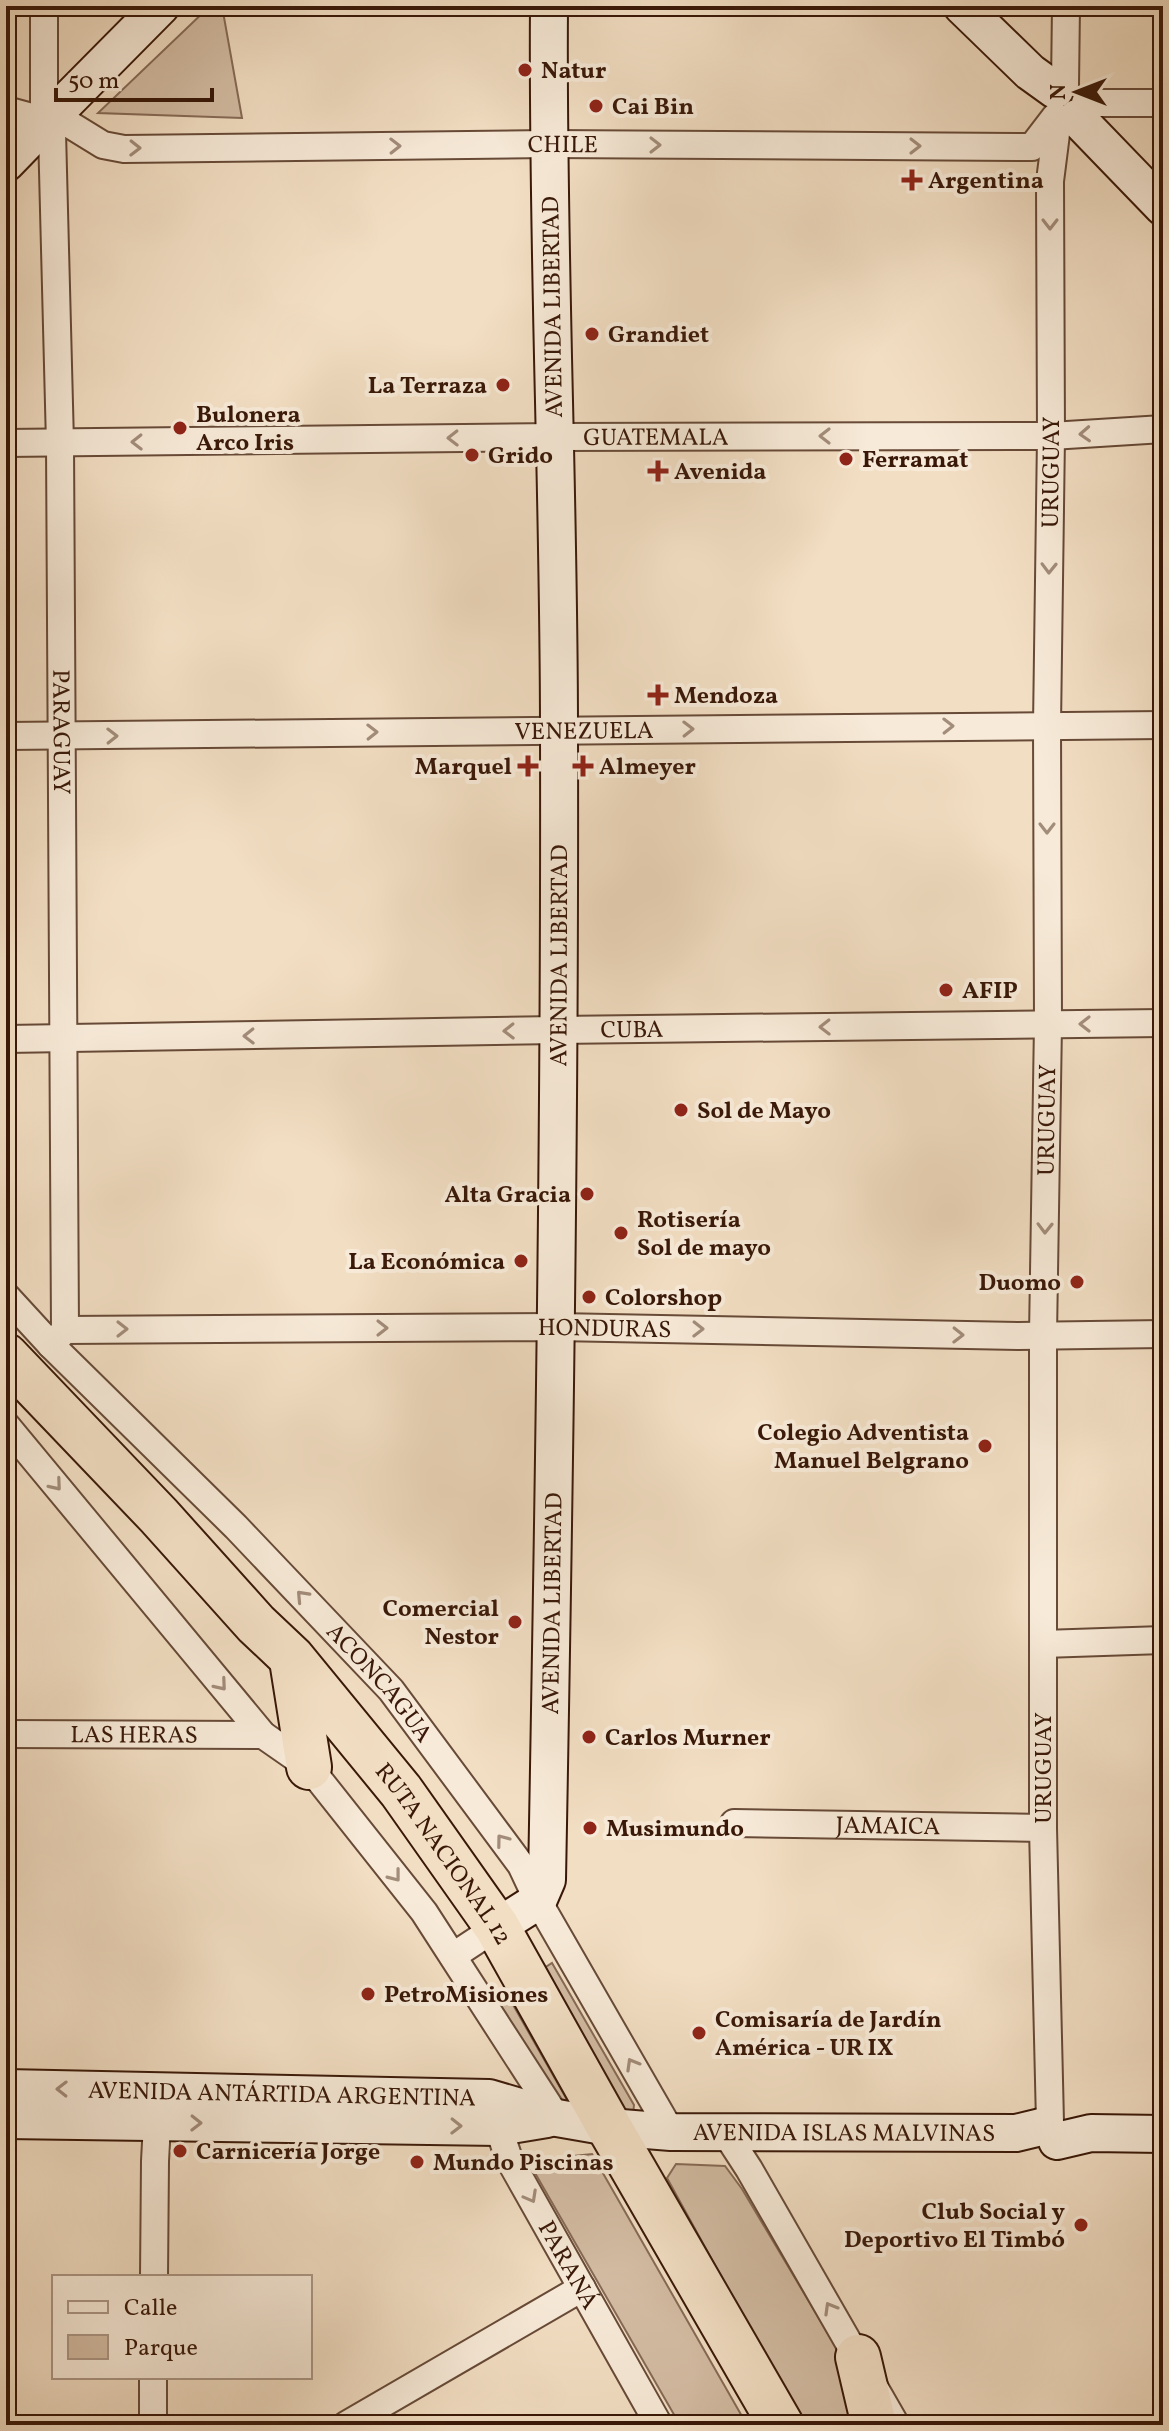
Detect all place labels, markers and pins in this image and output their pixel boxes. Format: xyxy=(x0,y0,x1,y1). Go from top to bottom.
place label: Natur xyxy=(541,55,606,89)
marker: Natur xyxy=(516,61,534,79)
place label: Cai Bin xyxy=(612,91,694,125)
marker: Cai Bin xyxy=(587,97,605,115)
place label: Argentina xyxy=(928,165,1044,199)
marker: Argentina xyxy=(903,171,921,189)
place label: Grandiet xyxy=(608,319,709,353)
marker: Grandiet xyxy=(583,325,601,343)
place label: La Terraza xyxy=(368,370,487,404)
marker: La Terraza xyxy=(494,376,512,394)
place label: Bulonera Arco Iris xyxy=(196,399,301,461)
marker: Bulonera Arco Iris xyxy=(171,419,189,437)
place label: Grido xyxy=(488,440,553,474)
place label: Ferramat xyxy=(862,444,968,478)
marker: Grido xyxy=(463,446,481,464)
marker: Ferramat xyxy=(837,450,855,468)
place label: Avenida xyxy=(674,456,766,490)
marker: Avenida xyxy=(649,462,667,480)
place label: Mendoza xyxy=(674,680,778,714)
marker: Mendoza xyxy=(649,686,667,704)
place label: Marquel xyxy=(415,751,512,785)
place label: Almeyer xyxy=(599,751,696,785)
marker: Marquel xyxy=(519,757,537,775)
marker: Almeyer xyxy=(574,757,592,775)
place label: AFIP xyxy=(962,975,1018,1009)
marker: AFIP xyxy=(937,981,955,999)
place label: Sol de Mayo xyxy=(697,1095,831,1129)
marker: Sol de Mayo xyxy=(672,1101,690,1119)
place label: Alta Gracia xyxy=(444,1179,571,1213)
marker: Alta Gracia xyxy=(578,1185,596,1203)
place label: Rotisería Sol de mayo xyxy=(637,1204,771,1266)
marker: Rotisería Sol de mayo xyxy=(612,1224,630,1242)
place label: La Económica xyxy=(348,1246,505,1280)
marker: La Económica xyxy=(512,1252,530,1270)
place label: Duomo xyxy=(979,1267,1061,1301)
marker: Duomo xyxy=(1068,1273,1086,1291)
place label: Colorshop xyxy=(605,1282,722,1316)
marker: Colorshop xyxy=(580,1288,598,1306)
place label: Colegio Adventista Manuel Belgrano xyxy=(757,1417,969,1479)
marker: Colegio Adventista Manuel Belgrano xyxy=(976,1437,994,1455)
place label: Comercial Nestor xyxy=(383,1593,499,1655)
marker: Comercial Nestor xyxy=(506,1613,524,1631)
place label: Carlos Murner xyxy=(605,1722,771,1756)
marker: Carlos Murner xyxy=(580,1728,598,1746)
place label: Musimundo xyxy=(606,1813,744,1847)
marker: Musimundo xyxy=(581,1819,599,1837)
place label: PetroMisiones xyxy=(384,1979,548,2013)
marker: PetroMisiones xyxy=(359,1985,377,2003)
place label: Comisaría de Jardín América - UR IX xyxy=(715,2004,942,2066)
marker: Comisaría de Jardín América - UR IX xyxy=(690,2024,708,2042)
place label: Carnicería Jorge xyxy=(196,2136,380,2170)
marker: Carnicería Jorge xyxy=(171,2142,189,2160)
place label: Mundo Piscinas xyxy=(433,2147,614,2181)
marker: Mundo Piscinas xyxy=(408,2153,426,2171)
place label: Club Social y Deportivo El Timbó xyxy=(844,2196,1066,2258)
marker: Club Social y Deportivo El Timbó xyxy=(1072,2216,1090,2234)

